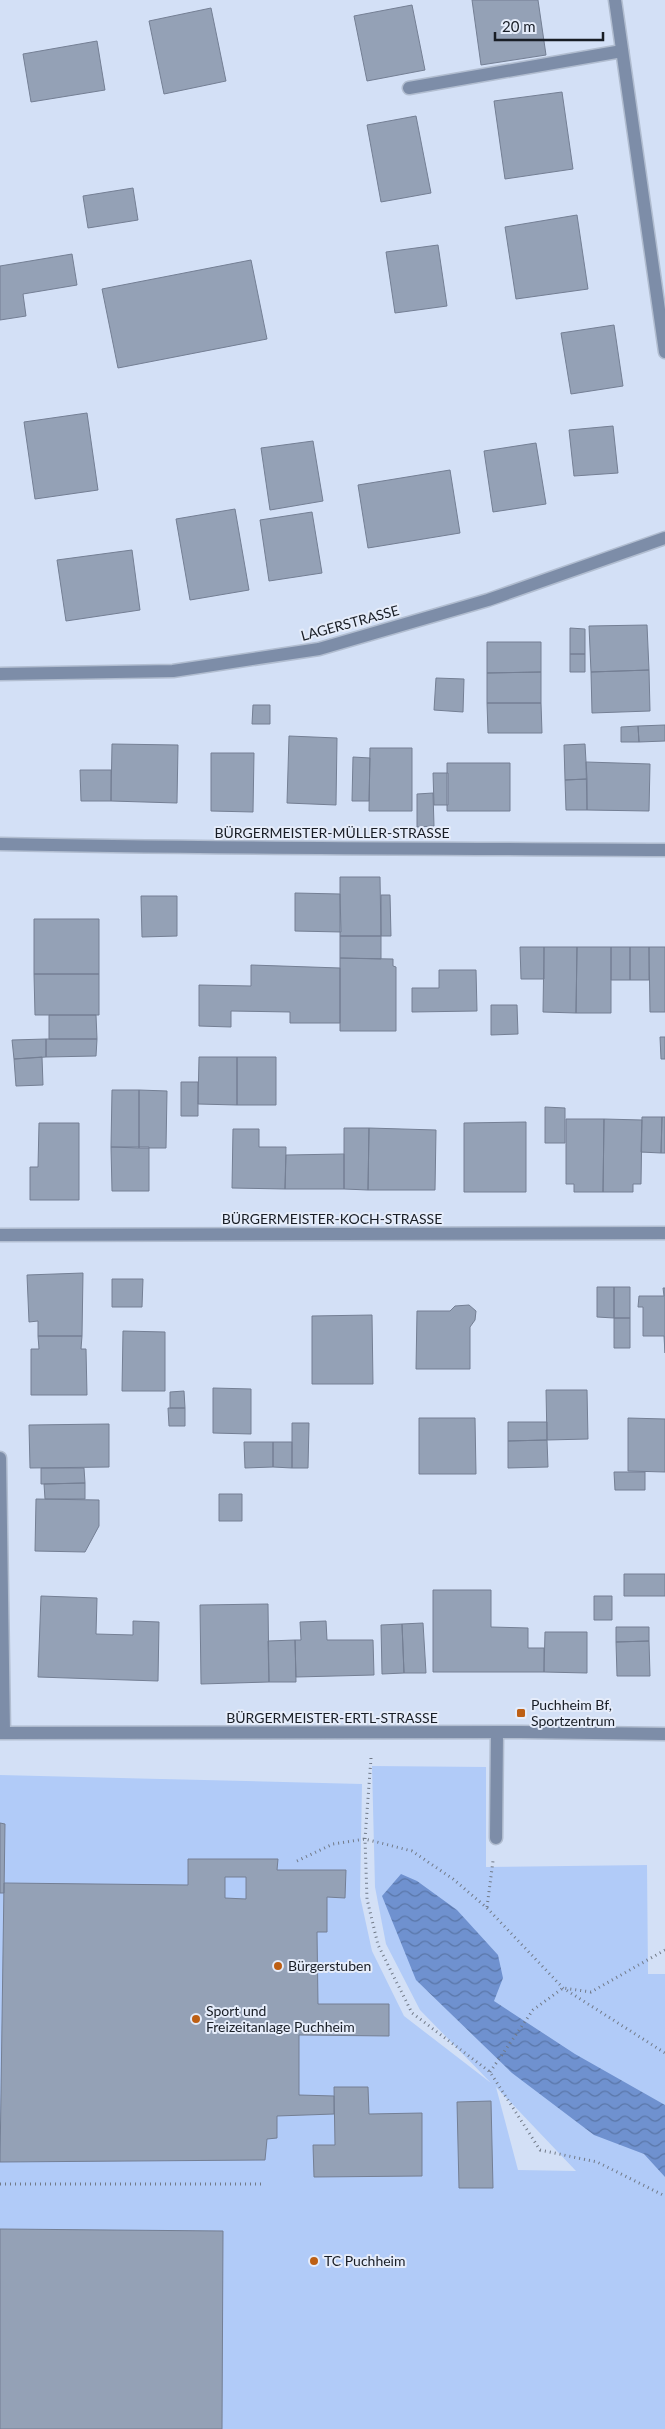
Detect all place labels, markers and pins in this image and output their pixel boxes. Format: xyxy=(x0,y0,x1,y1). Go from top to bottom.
place label: Puchheim Bf, Sportzentrum xyxy=(531,1696,615,1729)
marker: Puchheim Bf, Sportzentrum xyxy=(515,1707,527,1719)
place label: Bürgerstuben xyxy=(288,1957,371,1974)
marker: Bürgerstuben xyxy=(272,1960,284,1972)
place label: Sport und Freizeitanlage Puchheim xyxy=(206,2002,355,2035)
marker: Sport und Freizeitanlage Puchheim xyxy=(190,2013,202,2025)
place label: TC Puchheim xyxy=(324,2252,405,2269)
marker: TC Puchheim xyxy=(308,2255,320,2267)

